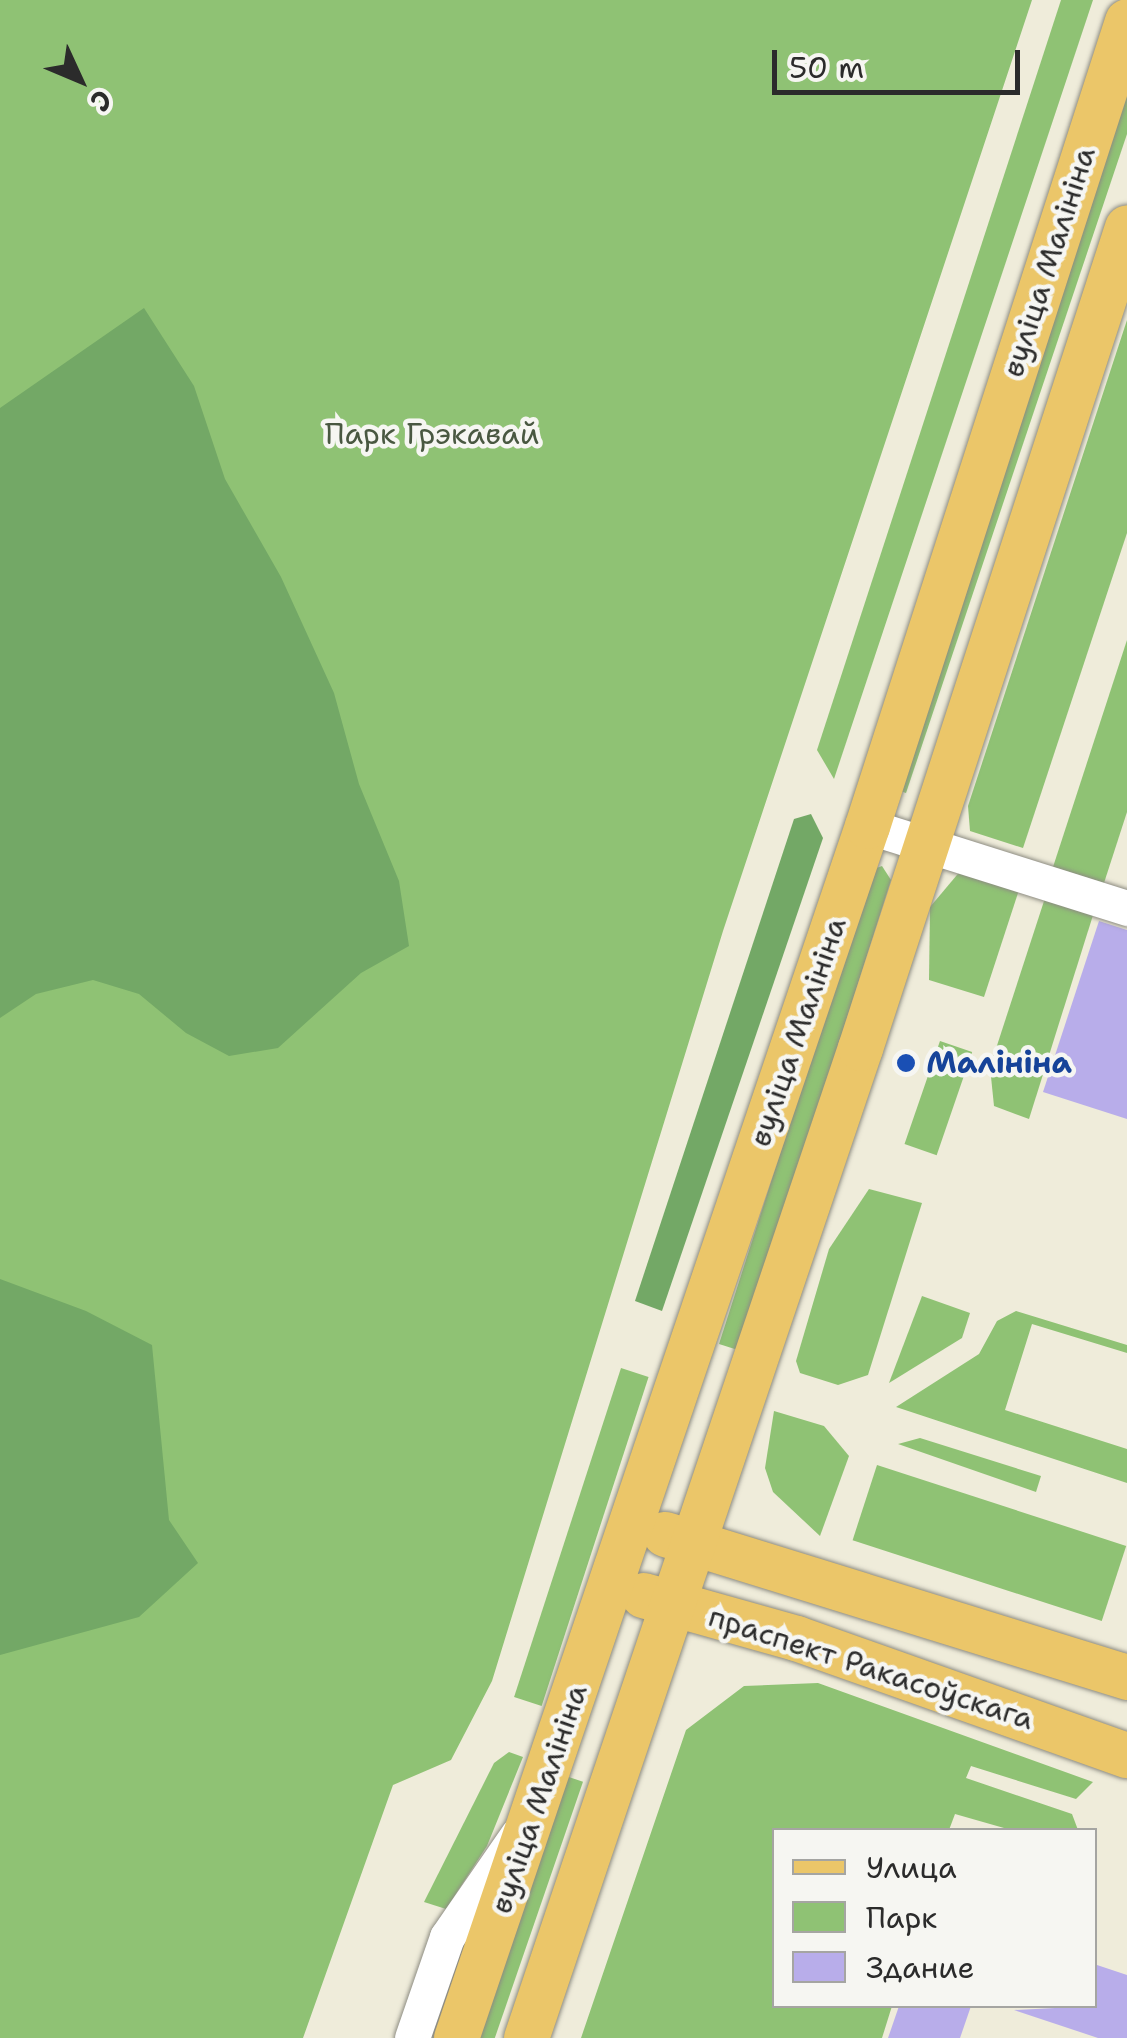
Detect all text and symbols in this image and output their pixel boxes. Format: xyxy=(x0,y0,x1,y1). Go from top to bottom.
north arrow xyxy=(30,30,130,130)
scale bar xyxy=(777,30,1024,92)
text: 50 m xyxy=(789,47,864,88)
text: С xyxy=(82,81,121,120)
street label: вуліца Малініна xyxy=(995,142,1103,382)
park label: Парк Грэкавай xyxy=(325,416,539,452)
street label: вуліца Малініна xyxy=(742,913,854,1151)
place label: Малініна xyxy=(926,1045,1072,1081)
marker: Малініна xyxy=(895,1052,917,1074)
street label: праспект Ракасоўскага xyxy=(704,1598,1038,1738)
street label: вуліца Малініна xyxy=(483,1680,595,1918)
legend xyxy=(772,1828,1097,2008)
text: Улица xyxy=(866,1847,957,1888)
text: Парк xyxy=(866,1897,937,1938)
text: Здание xyxy=(866,1947,975,1988)

